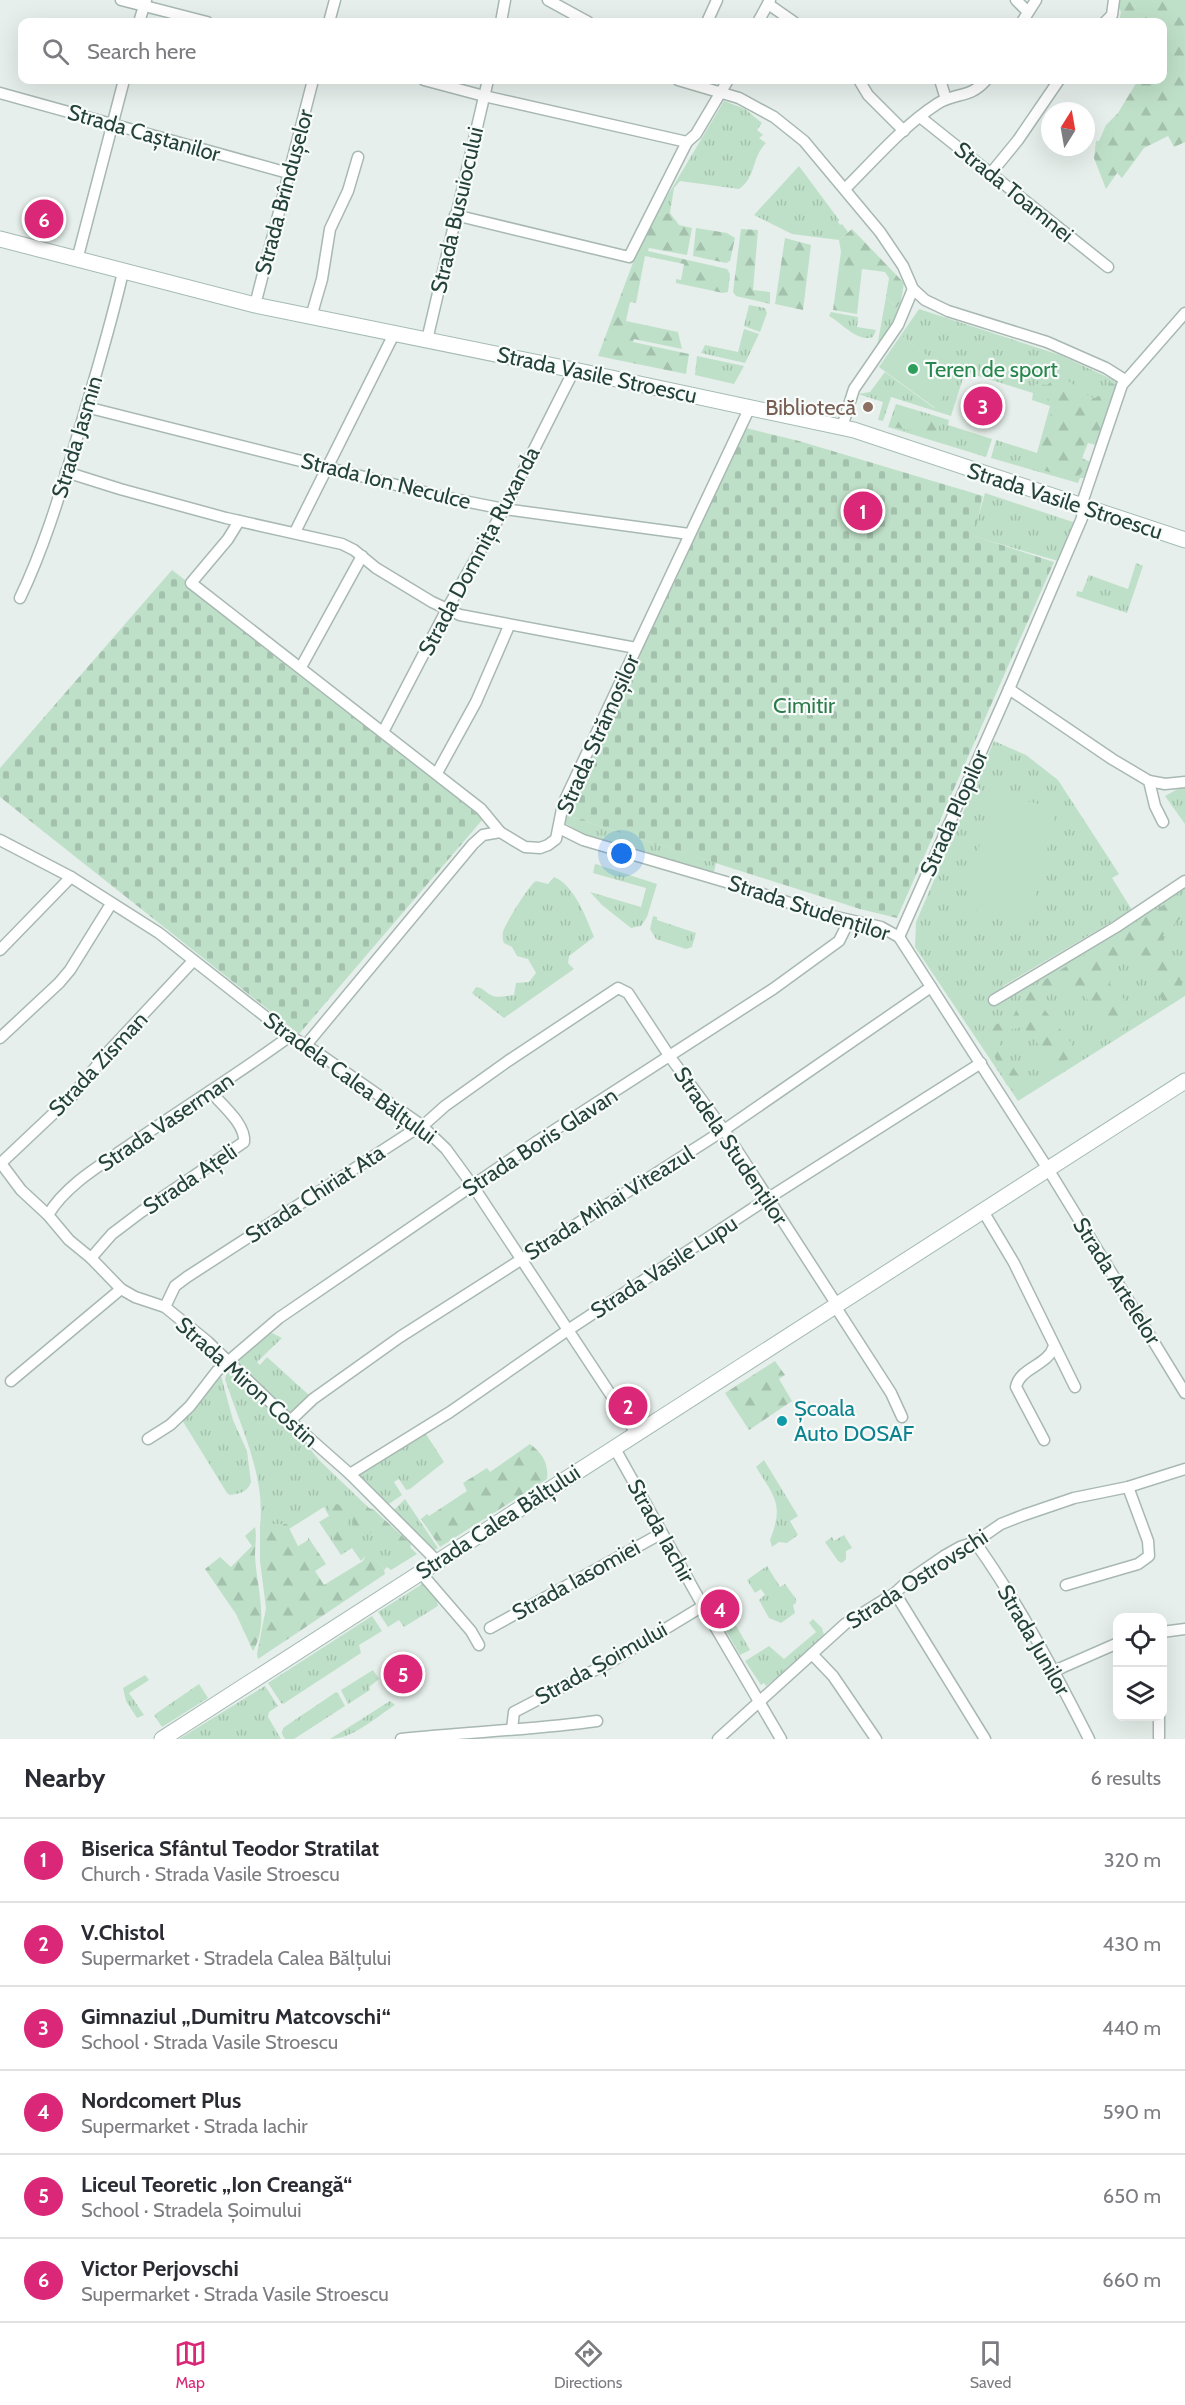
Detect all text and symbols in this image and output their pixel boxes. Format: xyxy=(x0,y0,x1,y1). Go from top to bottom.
search box xyxy=(18,18,1167,84)
icon: search xyxy=(39,35,72,68)
text: Search here xyxy=(87,38,196,65)
street label: Strada Caștanilor xyxy=(64,98,223,169)
north arrow xyxy=(1041,102,1095,156)
street label: Strada Brîndușelor xyxy=(249,106,320,278)
street label: Strada Busuiocului xyxy=(425,124,489,296)
street label: Strada Toamnei xyxy=(949,136,1079,248)
pin: 6 xyxy=(24,196,63,242)
street label: Strada Vasile Stroescu xyxy=(495,341,699,409)
place label: Teren de sport xyxy=(925,356,1058,383)
marker: Teren de sport xyxy=(906,362,920,376)
street label: Strada Jasmin xyxy=(46,373,108,501)
pin: 3 xyxy=(964,384,1002,428)
place label: Bibliotecă xyxy=(765,394,856,421)
marker: Bibliotecă xyxy=(861,400,875,414)
street label: Strada Domnița Ruxanda xyxy=(412,442,547,661)
street label: Strada Ion Neculce xyxy=(298,447,474,515)
street label: Strada Vasile Stroescu xyxy=(964,457,1166,545)
pin: 1 xyxy=(844,488,882,534)
street label: Strada Strămoșilor xyxy=(551,650,646,818)
park label: Cimitir xyxy=(773,692,835,719)
street label: Strada Plopilor xyxy=(914,745,994,880)
your location xyxy=(607,839,636,868)
street label: Strada Studenților xyxy=(724,869,893,948)
street label: Strada Zisman xyxy=(43,1006,153,1122)
street label: Stradela Calea Bălțului xyxy=(258,1006,442,1150)
street label: Stradela Studenților xyxy=(667,1062,794,1231)
street label: Strada Vaserman xyxy=(93,1067,239,1177)
street label: Strada Boris Glavan xyxy=(457,1082,623,1202)
street label: Strada Ațeli xyxy=(138,1138,243,1221)
street label: Strada Chiriat Ata xyxy=(240,1139,390,1249)
street label: Strada Mihai Viteazul xyxy=(519,1140,699,1266)
street label: Strada Vasile Lupu xyxy=(586,1210,742,1324)
street label: Strada Artelelor xyxy=(1067,1213,1167,1349)
street label: Strada Miron Costin xyxy=(170,1311,324,1453)
pin: 2 xyxy=(608,1384,648,1428)
place label: Școala Auto DOSAF xyxy=(794,1395,915,1447)
marker: Școala Auto DOSAF xyxy=(775,1414,789,1428)
street label: Strada Calea Bălțului xyxy=(411,1459,586,1586)
street label: Strada Iachir xyxy=(621,1474,701,1588)
street label: Strada Ostrovschi xyxy=(841,1523,993,1635)
street label: Strada Iasomiei xyxy=(507,1534,645,1626)
street label: Strada Junilor xyxy=(992,1580,1076,1700)
pin: 4 xyxy=(700,1586,740,1632)
map controls xyxy=(1113,1613,1167,1721)
button: locate xyxy=(1113,1613,1167,1667)
street label: Strada Șoimului xyxy=(530,1616,672,1711)
pin: 5 xyxy=(384,1652,422,1696)
button: layers xyxy=(1113,1667,1167,1721)
text: Nearby xyxy=(24,1762,105,1794)
text: 6 results xyxy=(1090,1766,1161,1790)
text: Biserica Sfântul Teodor Stratilat xyxy=(81,1835,379,1862)
text: 1 xyxy=(40,1848,47,1872)
text: 320 m xyxy=(1104,1848,1161,1872)
text: Church · Strada Vasile Stroescu xyxy=(81,1862,340,1886)
text: V.Chistol xyxy=(81,1919,165,1946)
text: 2 xyxy=(38,1932,49,1956)
text: 430 m xyxy=(1103,1932,1161,1956)
text: Supermarket · Stradela Calea Bălțului xyxy=(81,1946,391,1970)
text: Gimnaziul „Dumitru Matcovschi“ xyxy=(81,2003,391,2030)
text: 3 xyxy=(38,2016,49,2040)
text: 440 m xyxy=(1102,2016,1161,2040)
text: School · Strada Vasile Stroescu xyxy=(81,2030,338,2054)
text: Nordcomert Plus xyxy=(81,2087,241,2114)
text: 4 xyxy=(37,2100,50,2124)
text: 590 m xyxy=(1103,2100,1161,2124)
text: Supermarket · Strada Iachir xyxy=(81,2114,308,2138)
text: Liceul Teoretic „Ion Creangă“ xyxy=(81,2171,352,2198)
text: 5 xyxy=(38,2184,49,2208)
text: 650 m xyxy=(1103,2184,1161,2208)
text: School · Stradela Șoimului xyxy=(81,2198,302,2222)
text: Victor Perjovschi xyxy=(81,2255,239,2282)
text: 6 xyxy=(38,2268,49,2292)
text: 660 m xyxy=(1102,2268,1161,2292)
text: Supermarket · Strada Vasile Stroescu xyxy=(81,2282,389,2306)
tab: Map xyxy=(174,2337,207,2392)
tab: Directions xyxy=(554,2337,622,2392)
tab: Saved xyxy=(970,2337,1011,2392)

